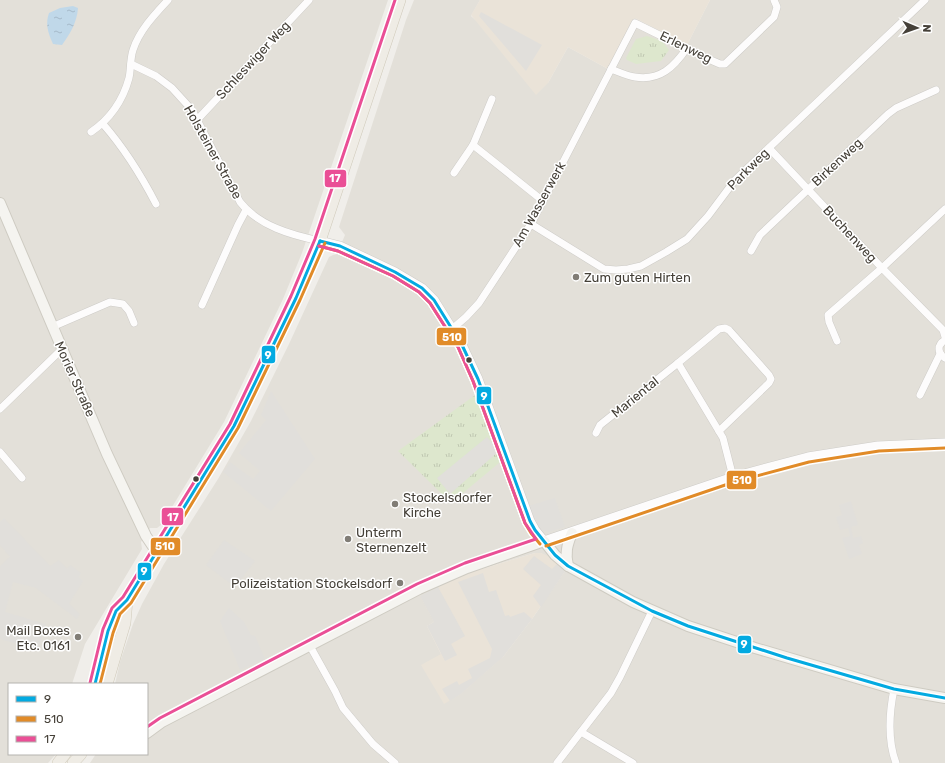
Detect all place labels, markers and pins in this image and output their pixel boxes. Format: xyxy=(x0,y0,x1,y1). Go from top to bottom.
place label: Zum guten Hirten xyxy=(584,270,691,286)
marker: Zum guten Hirten xyxy=(571,272,581,282)
unlabelled marker xyxy=(464,355,474,365)
unlabelled marker xyxy=(191,474,201,484)
place label: Stockelsdorfer Kirche xyxy=(403,490,492,520)
marker: Stockelsdorfer Kirche xyxy=(390,499,400,509)
place label: Unterm Sternenzelt xyxy=(356,525,426,555)
marker: Unterm Sternenzelt xyxy=(343,534,353,544)
place label: Polizeistation Stockelsdorf xyxy=(231,576,392,591)
marker: Polizeistation Stockelsdorf xyxy=(395,578,405,588)
place label: Mail Boxes Etc. 0161 xyxy=(6,623,70,653)
marker: Mail Boxes Etc. 0161 xyxy=(73,632,83,642)

